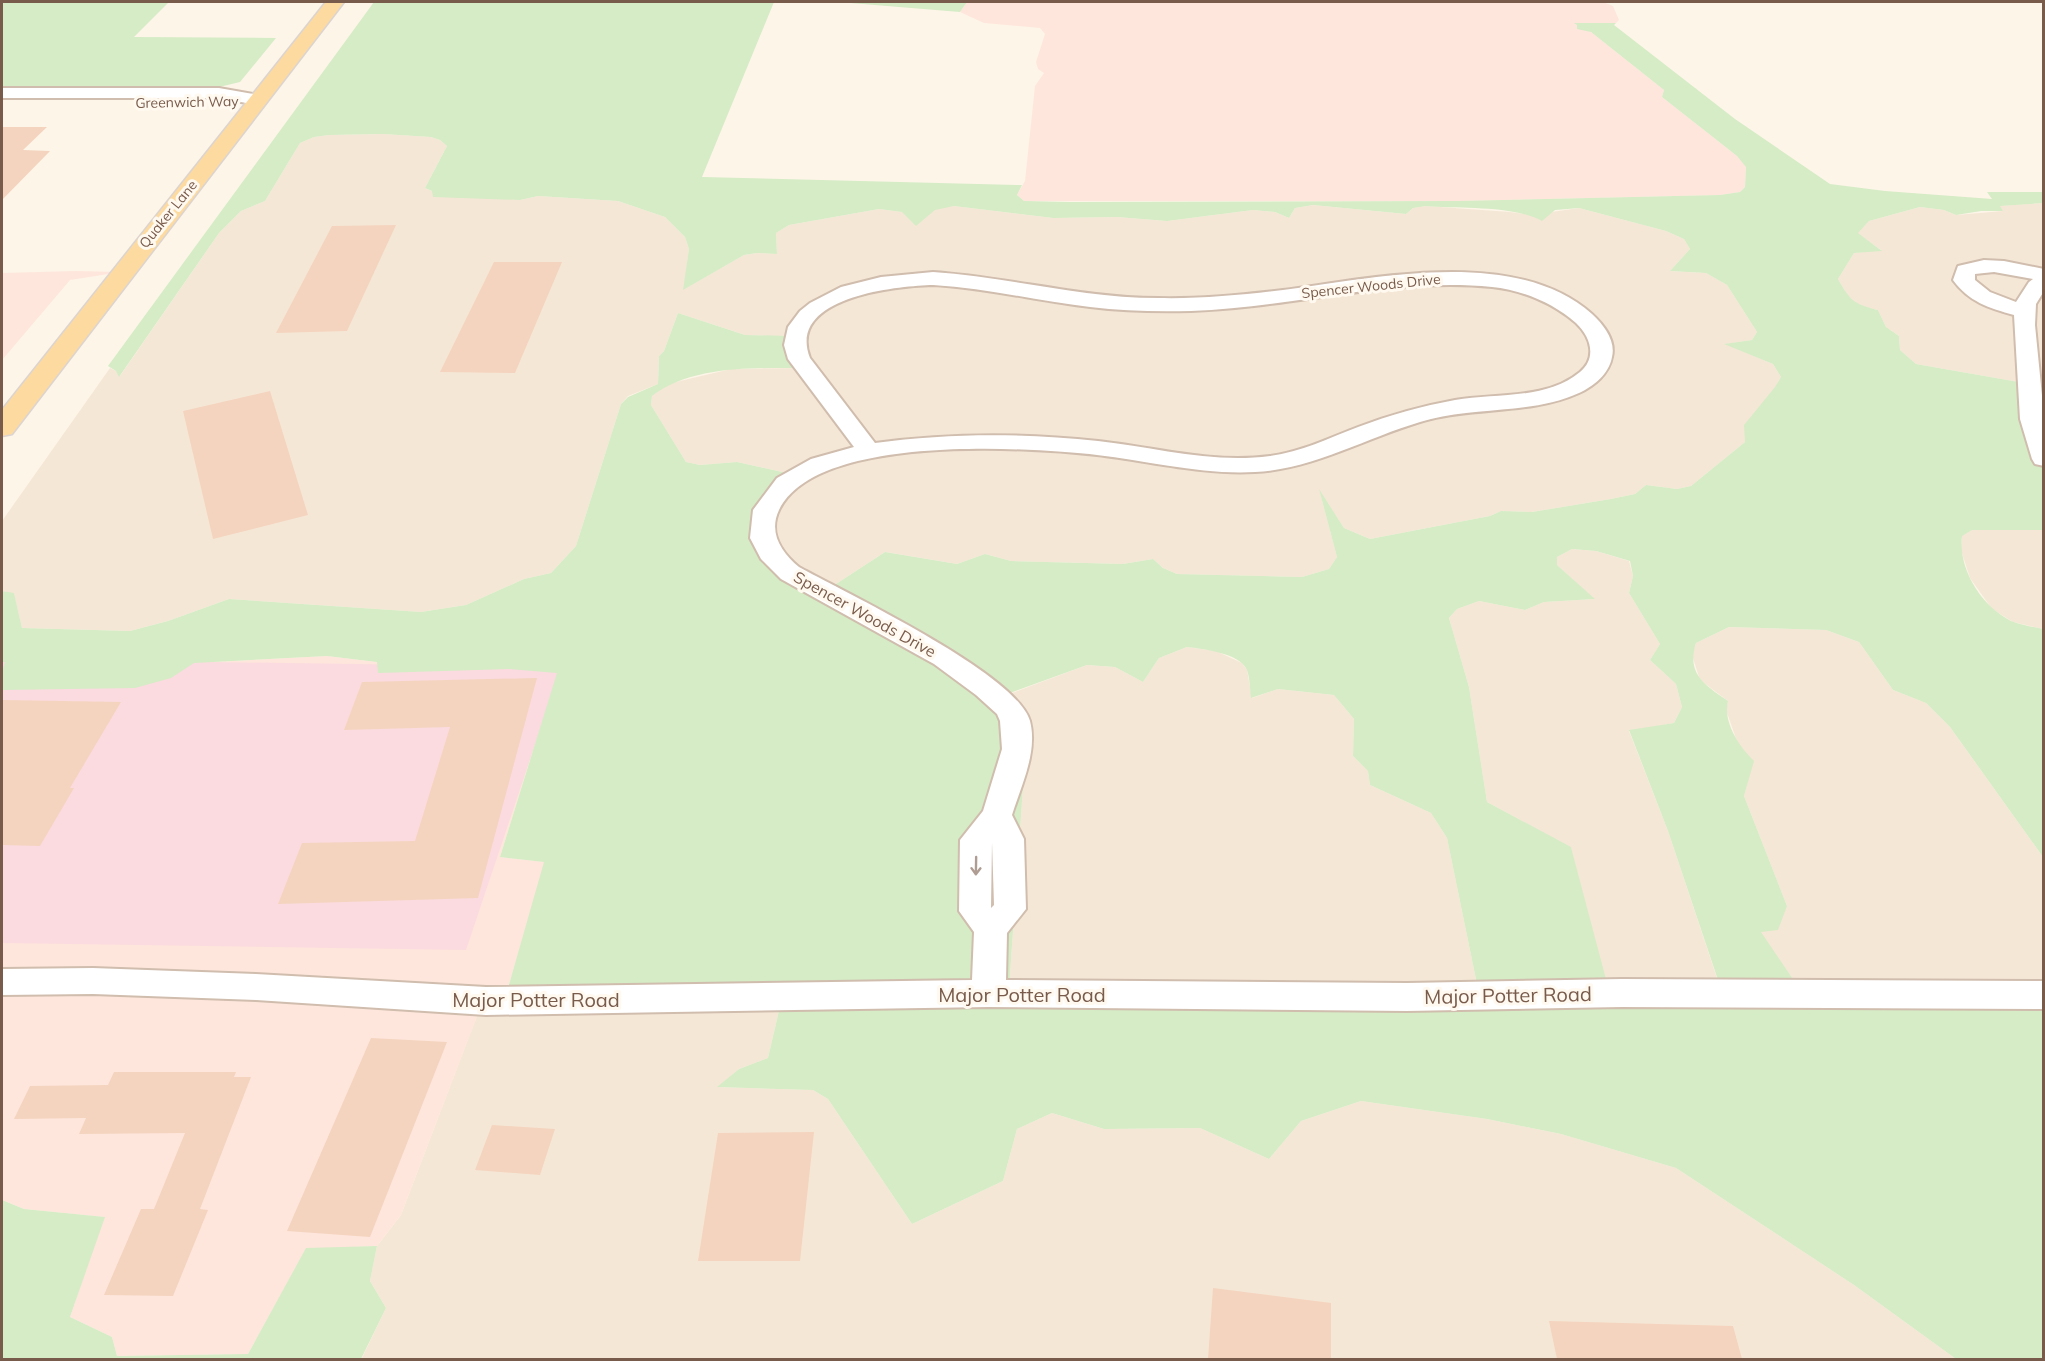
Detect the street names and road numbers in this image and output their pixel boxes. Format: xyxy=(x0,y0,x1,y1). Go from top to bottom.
street label: Greenwich Way xyxy=(135,92,239,112)
street label: Quaker Lane xyxy=(135,176,201,252)
street label: Spencer Woods Drive xyxy=(1301,270,1441,302)
street label: Spencer Woods Drive xyxy=(790,567,940,661)
street label: Major Potter Road xyxy=(1424,981,1592,1009)
street label: Major Potter Road xyxy=(938,982,1106,1007)
street label: Major Potter Road xyxy=(452,987,620,1012)

